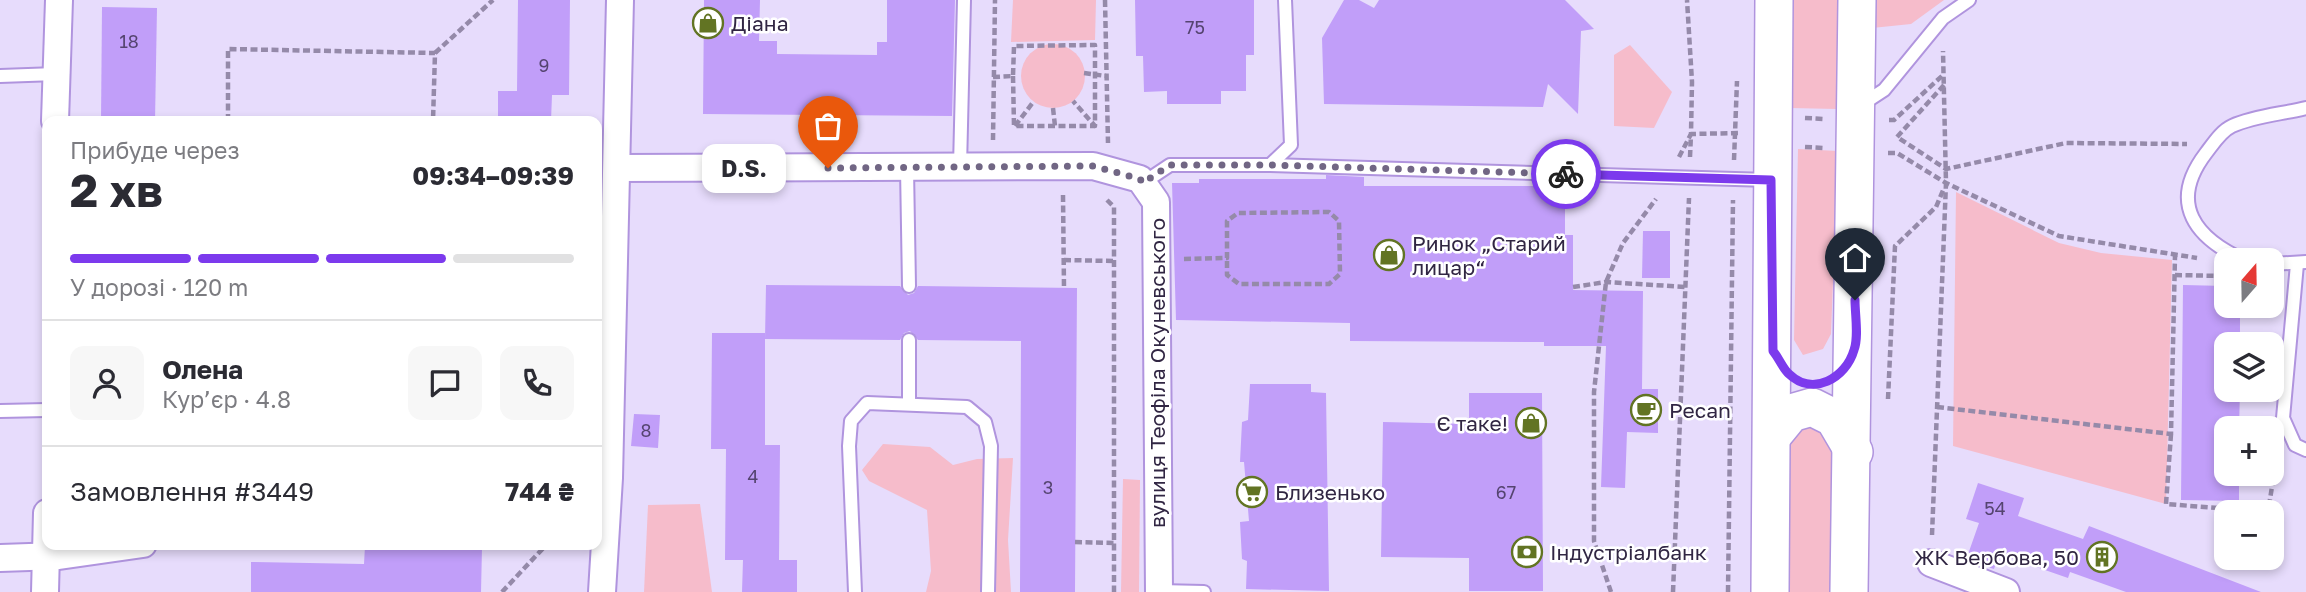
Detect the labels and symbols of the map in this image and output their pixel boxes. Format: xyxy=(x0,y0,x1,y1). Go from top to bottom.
shop icon: Діана xyxy=(691,6,725,40)
place label: Діана xyxy=(731,10,789,36)
house number: 75 xyxy=(1185,16,1205,38)
house number: 18 xyxy=(119,30,139,52)
house number: 9 xyxy=(539,54,549,76)
pin xyxy=(798,96,858,168)
courier xyxy=(1531,139,1601,209)
callout: D.S. xyxy=(702,144,786,192)
street label: вулиця Теофіла Окуневського xyxy=(1144,218,1170,528)
pin xyxy=(1825,228,1885,300)
place label: Ринок „Старий лицар“ xyxy=(1412,230,1566,280)
shop icon: Ринок „Старий лицар“ xyxy=(1372,238,1406,272)
north arrow xyxy=(2214,248,2284,318)
cafe icon: Pecan xyxy=(1629,393,1663,427)
place label: Pecan xyxy=(1669,397,1731,423)
shop icon: Є таке! xyxy=(1514,406,1548,440)
place label: Є таке! xyxy=(1437,410,1508,436)
house number: 8 xyxy=(641,419,651,441)
house number: 4 xyxy=(748,465,759,487)
supermarket icon: Близенько xyxy=(1235,475,1269,509)
house number: 3 xyxy=(1043,476,1053,498)
place label: Близенько xyxy=(1275,479,1385,505)
house number: 67 xyxy=(1496,481,1516,503)
house number: 54 xyxy=(1984,497,2006,519)
bank icon: Індустріалбанк xyxy=(1510,535,1544,569)
place label: Індустріалбанк xyxy=(1550,539,1707,565)
building icon: ЖК Вербова, 50 xyxy=(2085,540,2119,574)
place label: ЖК Вербова, 50 xyxy=(1914,544,2079,570)

